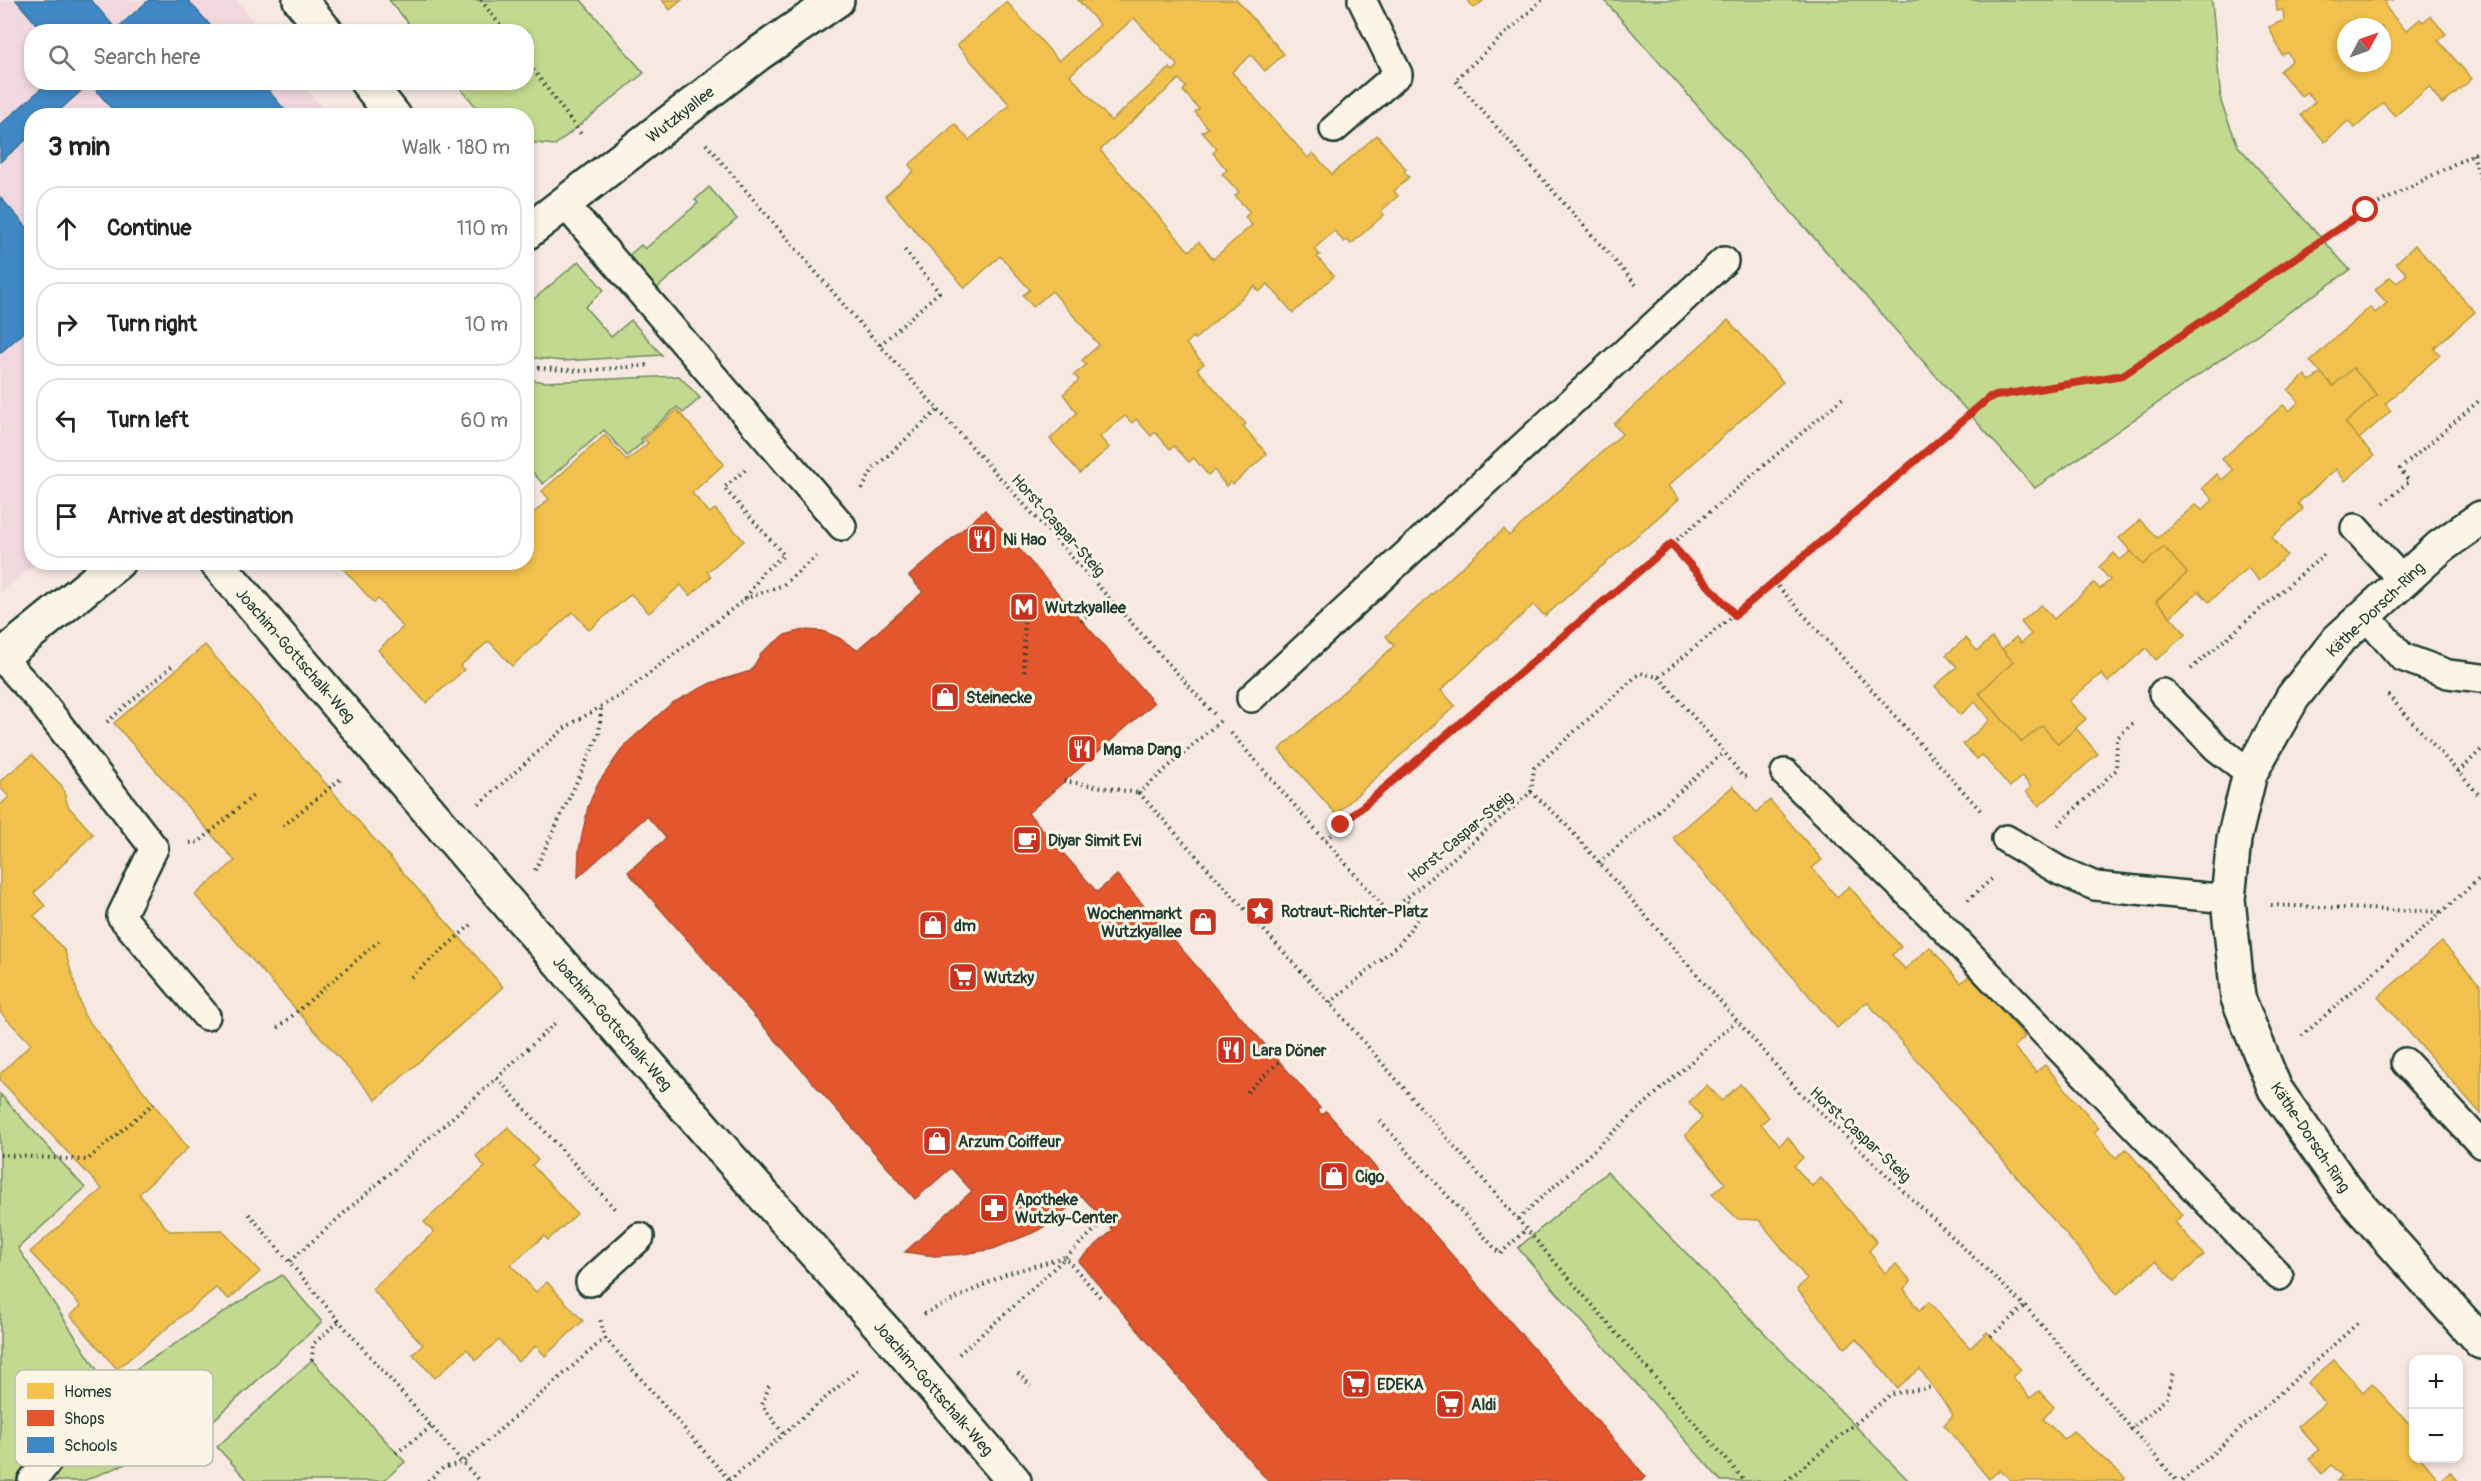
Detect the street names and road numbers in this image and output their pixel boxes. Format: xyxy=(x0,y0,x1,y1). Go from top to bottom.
street label: Wutzkyallee xyxy=(643,82,719,148)
street label: Horst-Caspar-Steig xyxy=(1007,470,1110,581)
street label: Käthe-Dorsch-Ring xyxy=(2322,558,2429,662)
street label: Joachim-Gottschalk-Weg xyxy=(231,584,359,727)
street label: Horst-Caspar-Steig xyxy=(1404,787,1517,887)
street label: Joachim-Gottschalk-Weg xyxy=(548,952,676,1095)
street label: Käthe-Dorsch-Ring xyxy=(2266,1079,2355,1197)
street label: Horst-Caspar-Steig xyxy=(1805,1083,1915,1187)
street label: Joachim-Gottschalk-Weg xyxy=(869,1317,997,1460)

